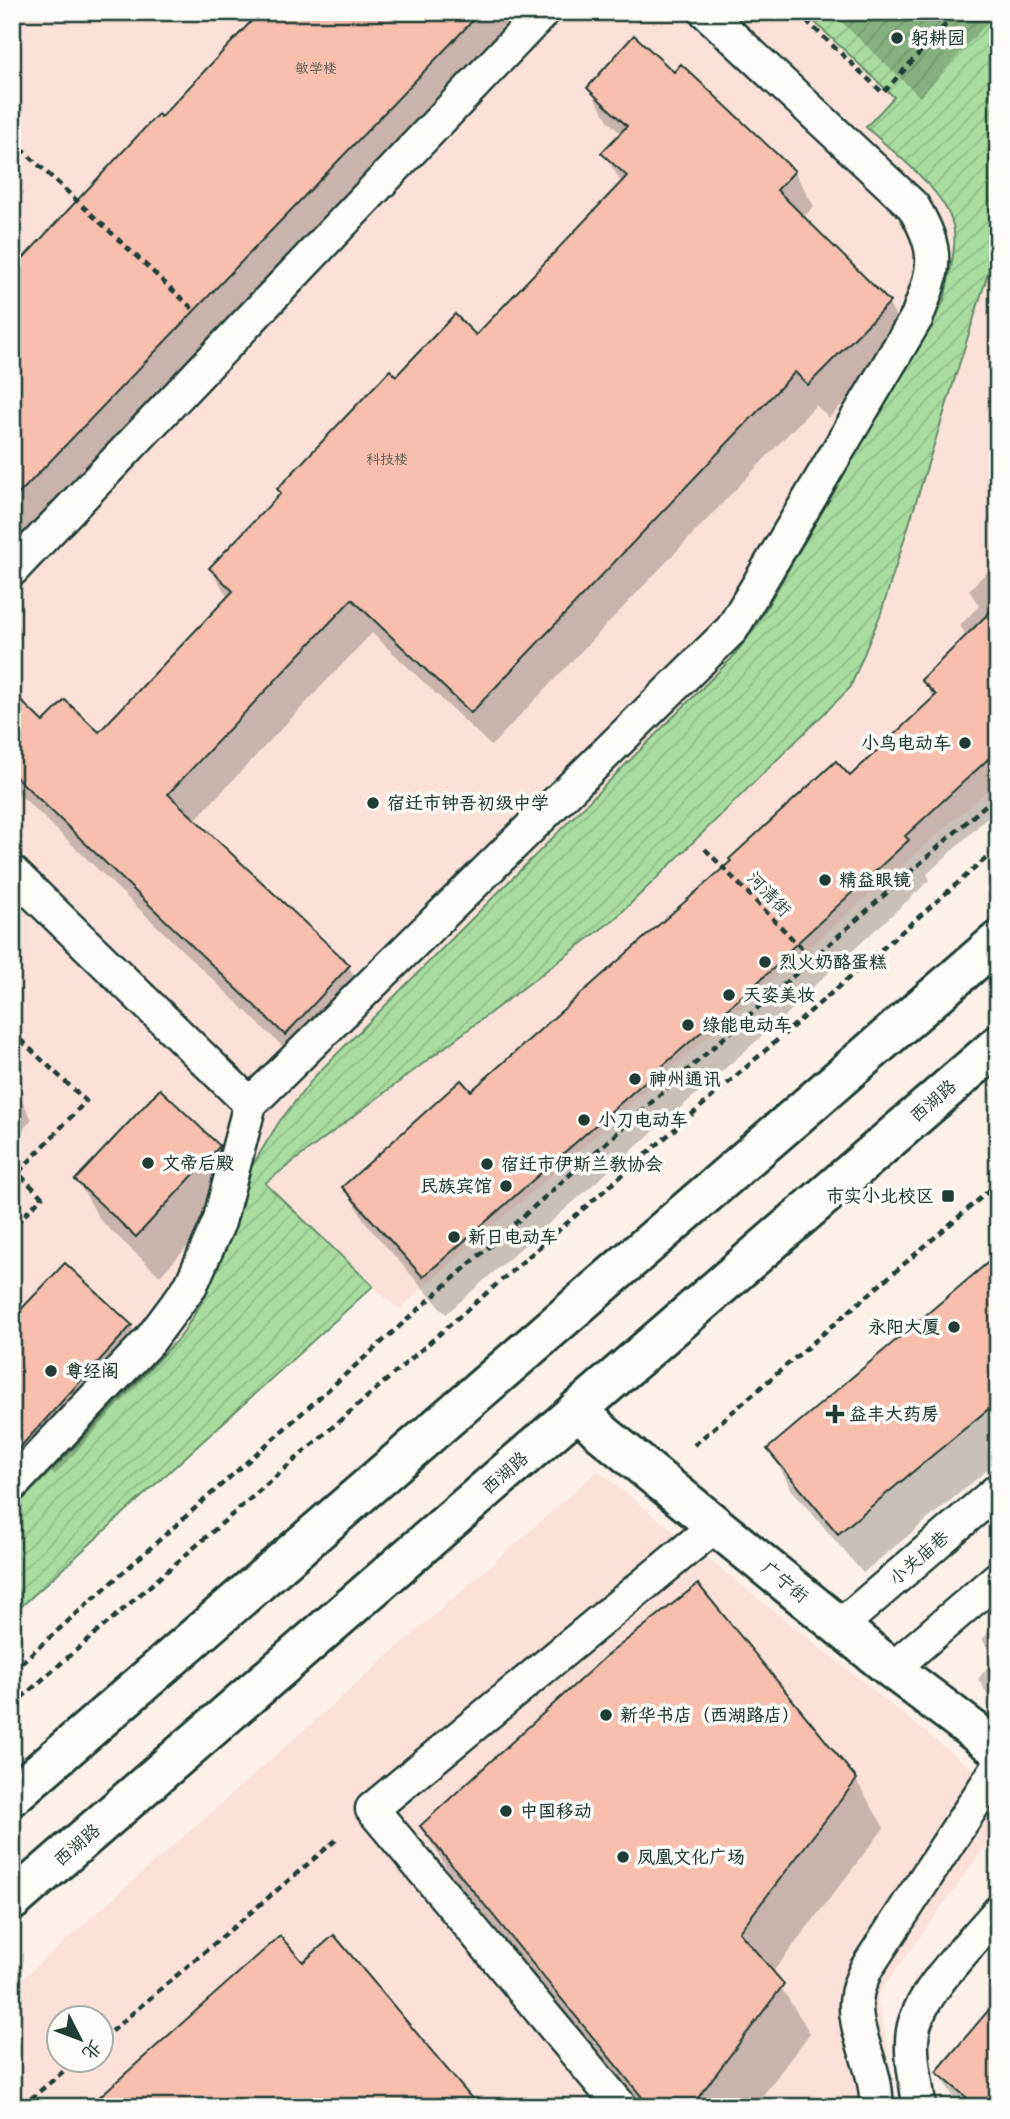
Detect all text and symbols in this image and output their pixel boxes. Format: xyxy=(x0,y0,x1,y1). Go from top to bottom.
place label: 躬耕园 xyxy=(911,25,965,54)
marker: 躬耕园 xyxy=(889,30,905,46)
house number: 敏学楼 xyxy=(295,58,337,80)
house number: 科技楼 xyxy=(366,449,408,471)
place label: 小鸟电动车 xyxy=(861,730,951,759)
marker: 小鸟电动车 xyxy=(957,735,973,751)
place label: 宿迁市钟吾初级中学 xyxy=(387,790,549,819)
marker: 宿迁市钟吾初级中学 xyxy=(365,795,381,811)
street label: 河清街 xyxy=(739,866,797,925)
place label: 精益眼镜 xyxy=(839,867,911,896)
marker: 精益眼镜 xyxy=(817,872,833,888)
place label: 烈火奶酪蛋糕 xyxy=(779,949,887,978)
marker: 烈火奶酪蛋糕 xyxy=(757,954,773,970)
place label: 天姿美妆 xyxy=(743,982,815,1011)
marker: 天姿美妆 xyxy=(721,987,737,1003)
place label: 绿能电动车 xyxy=(702,1012,792,1041)
marker: 绿能电动车 xyxy=(680,1017,696,1033)
place label: 神州通讯 xyxy=(649,1066,721,1095)
marker: 神州通讯 xyxy=(627,1071,643,1087)
street label: 西湖路 xyxy=(904,1073,964,1131)
place label: 小刀电动车 xyxy=(598,1107,688,1136)
marker: 小刀电动车 xyxy=(576,1112,592,1128)
place label: 文帝后殿 xyxy=(162,1150,234,1179)
place label: 宿迁市伊斯兰教协会 xyxy=(501,1151,663,1180)
marker: 文帝后殿 xyxy=(140,1155,156,1171)
marker: 宿迁市伊斯兰教协会 xyxy=(479,1156,495,1172)
place label: 民族宾馆 xyxy=(420,1173,492,1202)
marker: 民族宾馆 xyxy=(498,1178,514,1194)
place label: 市实小北校区 xyxy=(826,1183,934,1212)
marker: 市实小北校区 xyxy=(940,1188,956,1204)
place label: 新日电动车 xyxy=(468,1224,558,1253)
marker: 新日电动车 xyxy=(446,1229,462,1245)
place label: 永阳大厦 xyxy=(868,1314,940,1343)
marker: 永阳大厦 xyxy=(946,1319,962,1335)
place label: 尊经阁 xyxy=(65,1358,119,1387)
marker: 尊经阁 xyxy=(43,1363,59,1379)
place label: 益丰大药房 xyxy=(849,1401,939,1430)
marker: 益丰大药房 xyxy=(827,1406,843,1422)
street label: 西湖路 xyxy=(476,1445,536,1503)
street label: 小关庙巷 xyxy=(883,1525,957,1594)
street label: 广宁街 xyxy=(754,1555,814,1611)
place label: 新华书店（西湖路店） xyxy=(620,1702,800,1731)
marker: 新华书店（西湖路店） xyxy=(598,1707,614,1723)
place label: 中国移动 xyxy=(520,1798,592,1827)
marker: 中国移动 xyxy=(498,1803,514,1819)
street label: 西湖路 xyxy=(48,1817,108,1875)
place label: 凤凰文化广场 xyxy=(637,1844,745,1873)
marker: 凤凰文化广场 xyxy=(615,1849,631,1865)
north arrow xyxy=(46,2004,116,2074)
text: 北 xyxy=(74,2032,109,2066)

